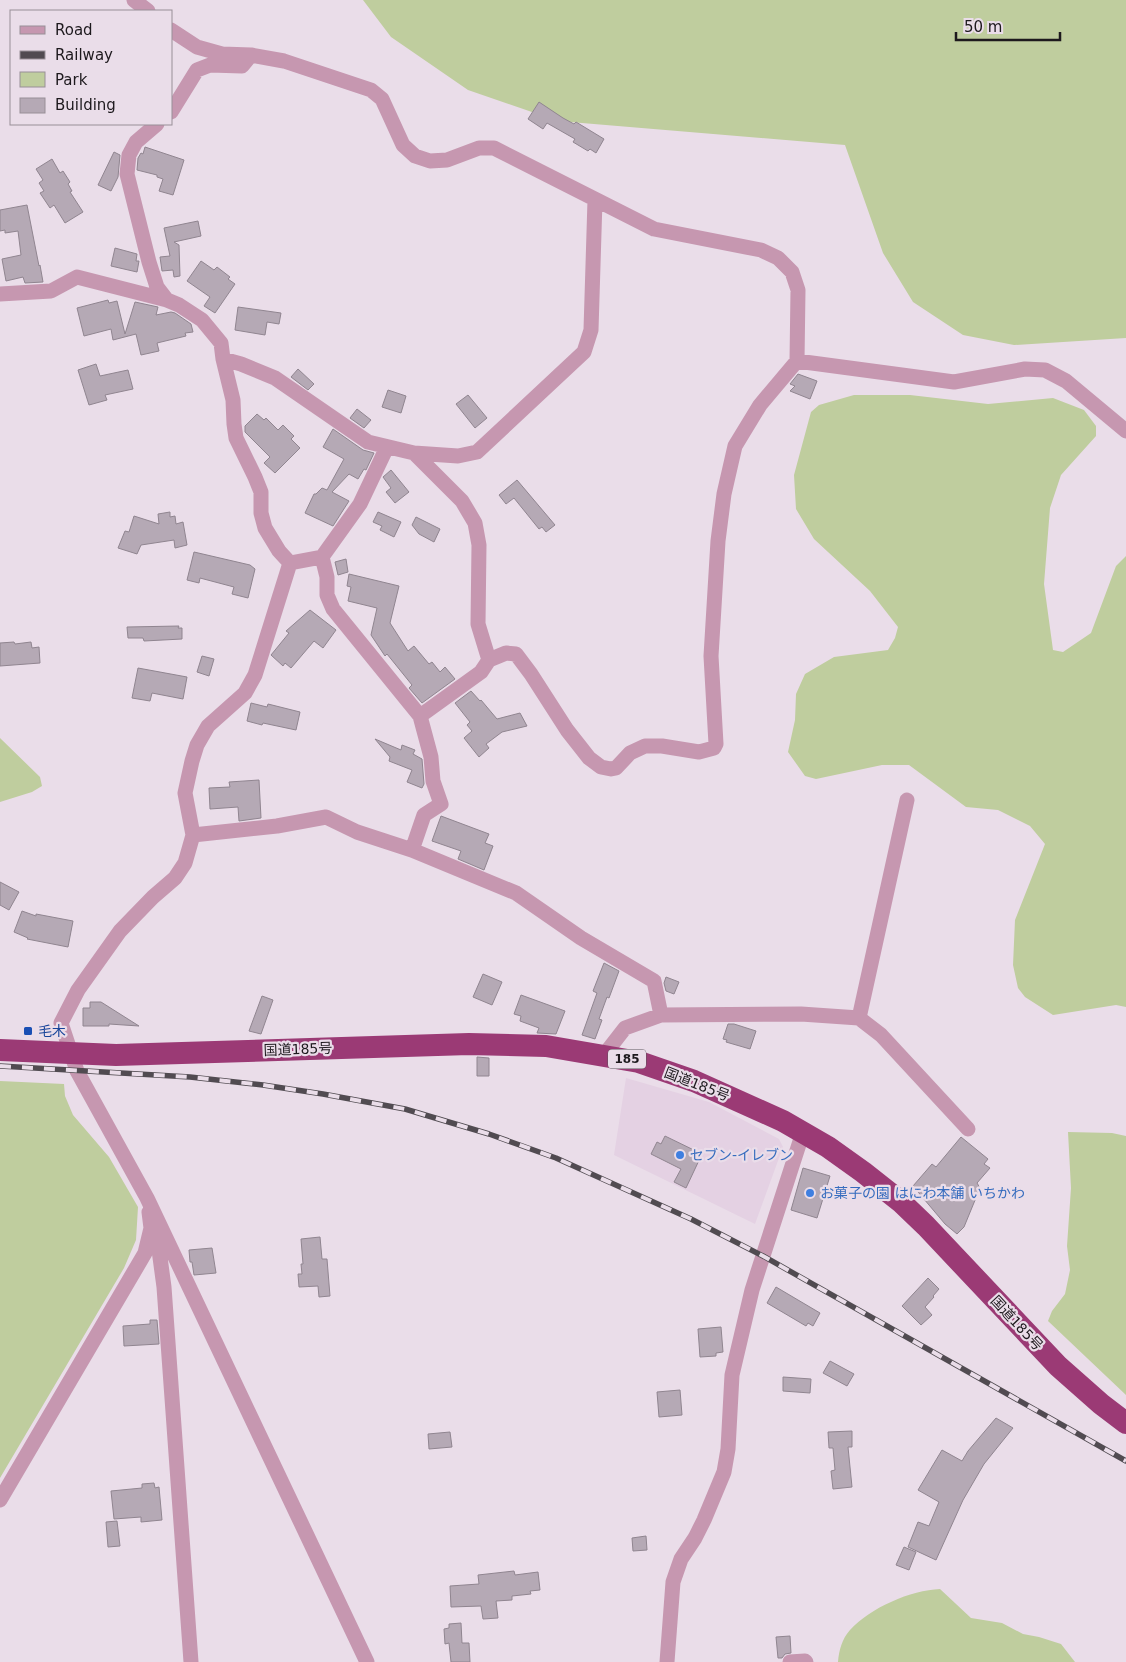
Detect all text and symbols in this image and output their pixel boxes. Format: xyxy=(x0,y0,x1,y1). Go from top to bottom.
legend xyxy=(10,10,172,125)
scale bar xyxy=(956,10,1060,42)
text: 50 m xyxy=(964,18,1002,36)
text: Road xyxy=(55,21,93,39)
text: Railway xyxy=(55,46,113,64)
text: Park xyxy=(55,71,88,89)
text: Building xyxy=(55,96,116,114)
place label: 毛木 xyxy=(38,1023,66,1039)
marker: 毛木 xyxy=(22,1025,34,1037)
street label: 国道185号 xyxy=(263,1040,333,1058)
road number: 185 xyxy=(608,1050,646,1068)
street label: 国道185号 xyxy=(662,1064,732,1104)
place label: セブン-イレブン xyxy=(690,1147,793,1163)
marker: セブン-イレブン xyxy=(674,1149,686,1161)
place label: お菓子の園 はにわ本舗 いちかわ xyxy=(820,1185,1025,1201)
marker: お菓子の園 はにわ本舗 いちかわ xyxy=(804,1187,816,1199)
street label: 国道185号 xyxy=(988,1292,1046,1354)

